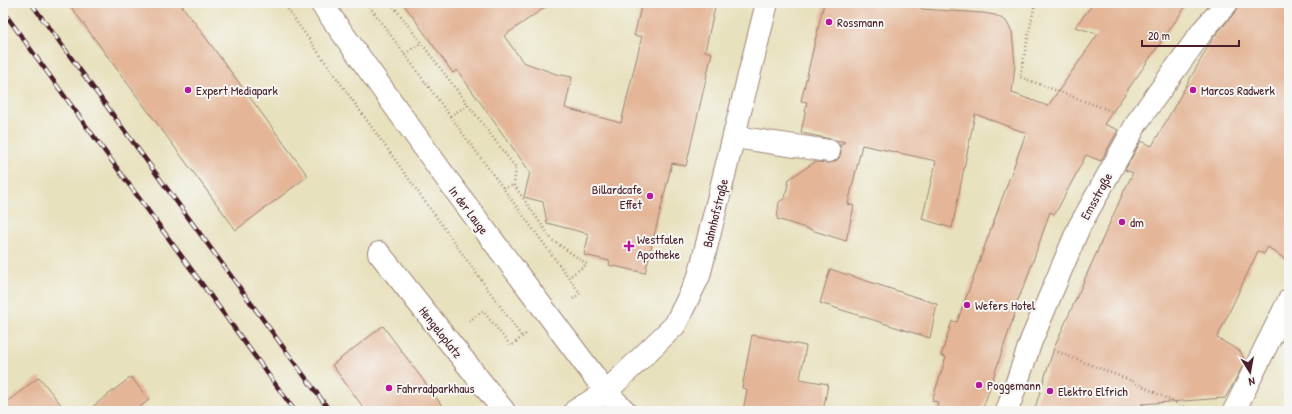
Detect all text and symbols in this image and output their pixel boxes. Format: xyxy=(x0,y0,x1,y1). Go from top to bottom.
place label: Rossmann xyxy=(837,13,884,31)
marker: Rossmann xyxy=(824,17,834,27)
scale bar xyxy=(1142,22,1239,48)
text: 20 m xyxy=(1148,27,1170,44)
place label: Expert Mediapark xyxy=(196,81,278,99)
place label: Marcos Radwerk xyxy=(1201,81,1275,99)
marker: Expert Mediapark xyxy=(183,85,193,95)
marker: Marcos Radwerk xyxy=(1188,85,1198,95)
street label: Emsstraße xyxy=(1076,169,1116,223)
street label: Bahnhofstraße xyxy=(698,177,732,249)
place label: Billardcafe Effet xyxy=(592,180,643,213)
street label: In der Lauge xyxy=(445,182,493,238)
marker: Billardcafe Effet xyxy=(645,191,655,201)
place label: dm xyxy=(1130,213,1144,231)
marker: dm xyxy=(1117,217,1127,227)
place label: Westfalen Apotheke xyxy=(637,230,684,263)
marker: Westfalen Apotheke xyxy=(624,241,634,251)
place label: Wefers Hotel xyxy=(975,296,1036,314)
marker: Wefers Hotel xyxy=(962,300,972,310)
street label: Hengeloplatz xyxy=(415,302,467,362)
north arrow xyxy=(1230,352,1270,392)
text: N xyxy=(1248,374,1256,389)
place label: Poggemann xyxy=(987,376,1041,394)
place label: Fahrradparkhaus xyxy=(396,379,474,397)
marker: Poggemann xyxy=(974,380,984,390)
place label: Elektro Elfrich xyxy=(1058,382,1128,400)
marker: Fahrradparkhaus xyxy=(384,383,394,393)
marker: Elektro Elfrich xyxy=(1045,386,1055,396)

